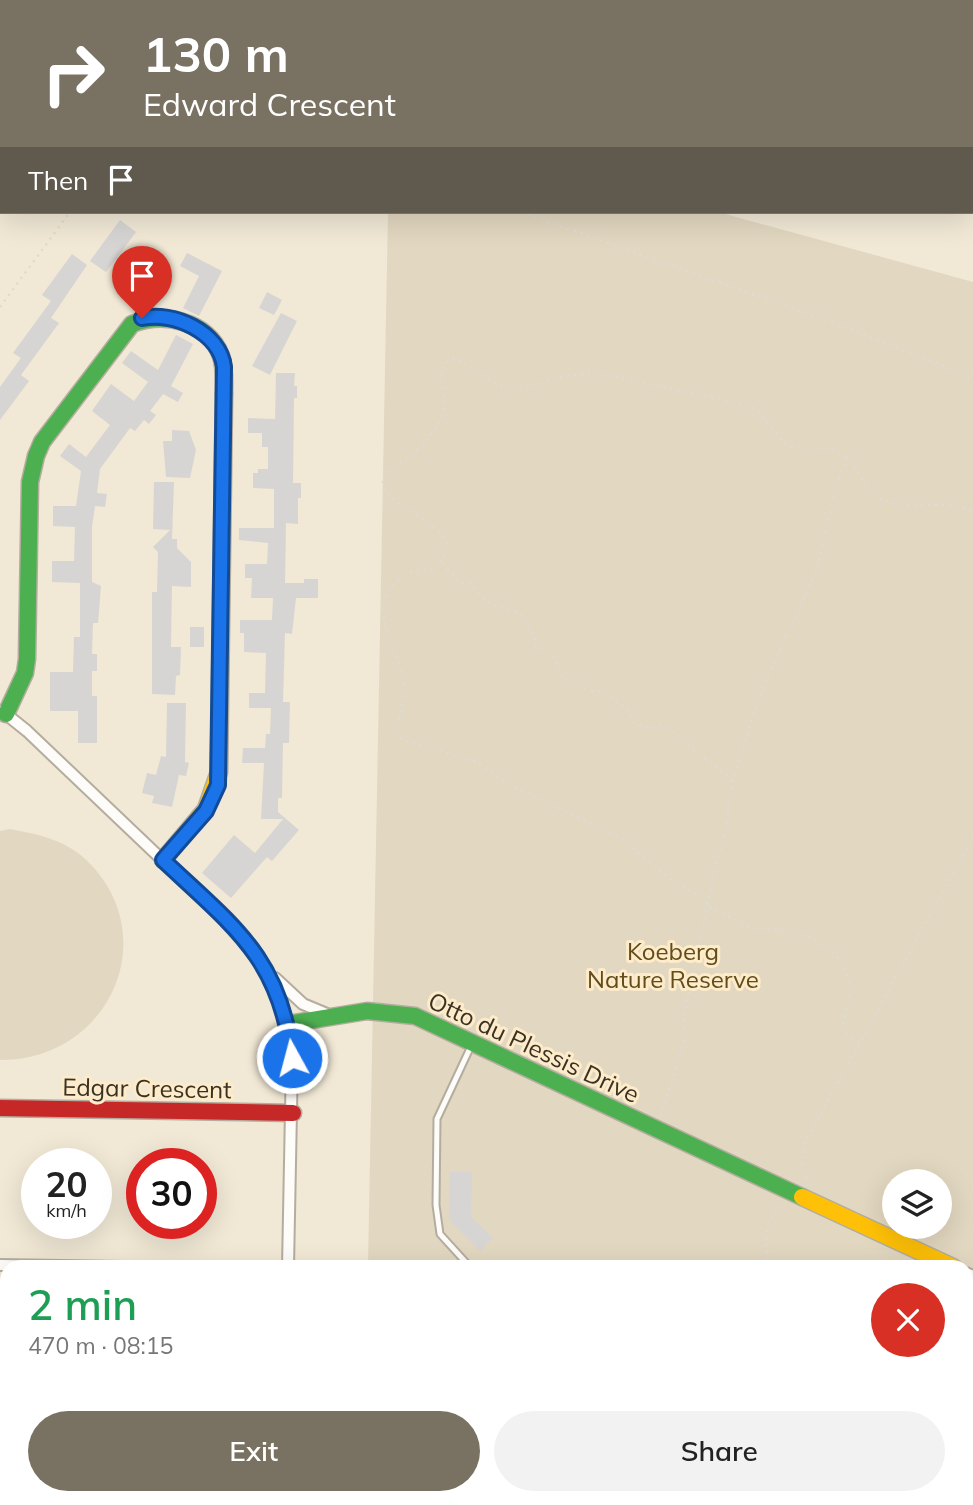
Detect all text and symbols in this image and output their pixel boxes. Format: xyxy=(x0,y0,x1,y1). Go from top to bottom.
text: 130 m xyxy=(143,23,289,84)
icon: right xyxy=(28,28,119,119)
text: Edward Crescent xyxy=(143,84,396,124)
icon: arrive xyxy=(102,161,140,199)
text: Then xyxy=(28,164,88,197)
pin xyxy=(112,246,172,318)
icon: arrive xyxy=(123,257,161,295)
park label: Koeberg Nature Reserve xyxy=(587,936,759,994)
street label: Otto du Plessis Drive xyxy=(424,985,644,1109)
position arrow xyxy=(255,1021,329,1095)
street label: Edgar Crescent xyxy=(62,1072,232,1104)
speed limit sign: 30 xyxy=(126,1148,217,1239)
text: 20 xyxy=(45,1162,88,1206)
map controls xyxy=(882,1169,952,1239)
button: layers xyxy=(882,1169,952,1239)
text: km/h xyxy=(46,1199,87,1222)
text: 2 min xyxy=(28,1278,137,1331)
button: close xyxy=(871,1283,945,1357)
text: 470 m · 08:15 xyxy=(28,1331,173,1360)
button: Exit xyxy=(28,1411,480,1491)
button: Share xyxy=(494,1411,945,1491)

